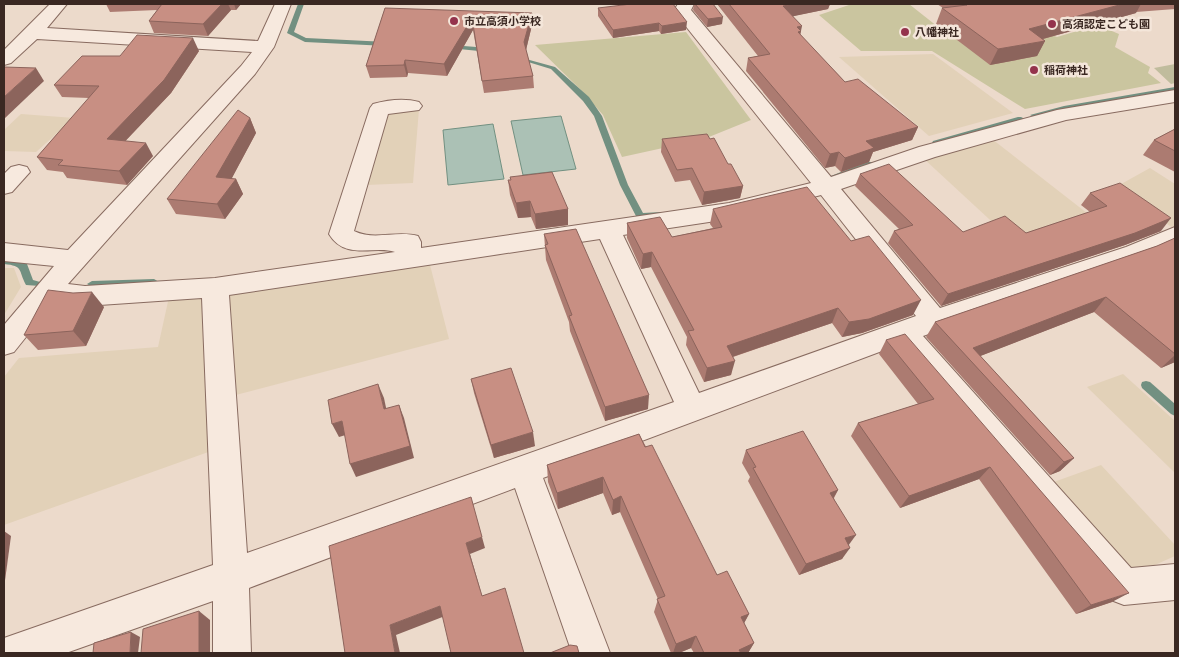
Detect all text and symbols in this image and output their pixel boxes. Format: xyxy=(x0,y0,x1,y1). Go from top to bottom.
place label: 市立高須小学校 xyxy=(464,14,541,29)
marker: 市立高須小学校 xyxy=(448,15,460,27)
place label: 高須認定こども園 xyxy=(1062,17,1150,32)
marker: 高須認定こども園 xyxy=(1046,18,1058,30)
place label: 八幡神社 xyxy=(915,25,959,40)
marker: 八幡神社 xyxy=(899,26,911,38)
place label: 稲荷神社 xyxy=(1044,63,1088,78)
marker: 稲荷神社 xyxy=(1028,64,1040,76)

